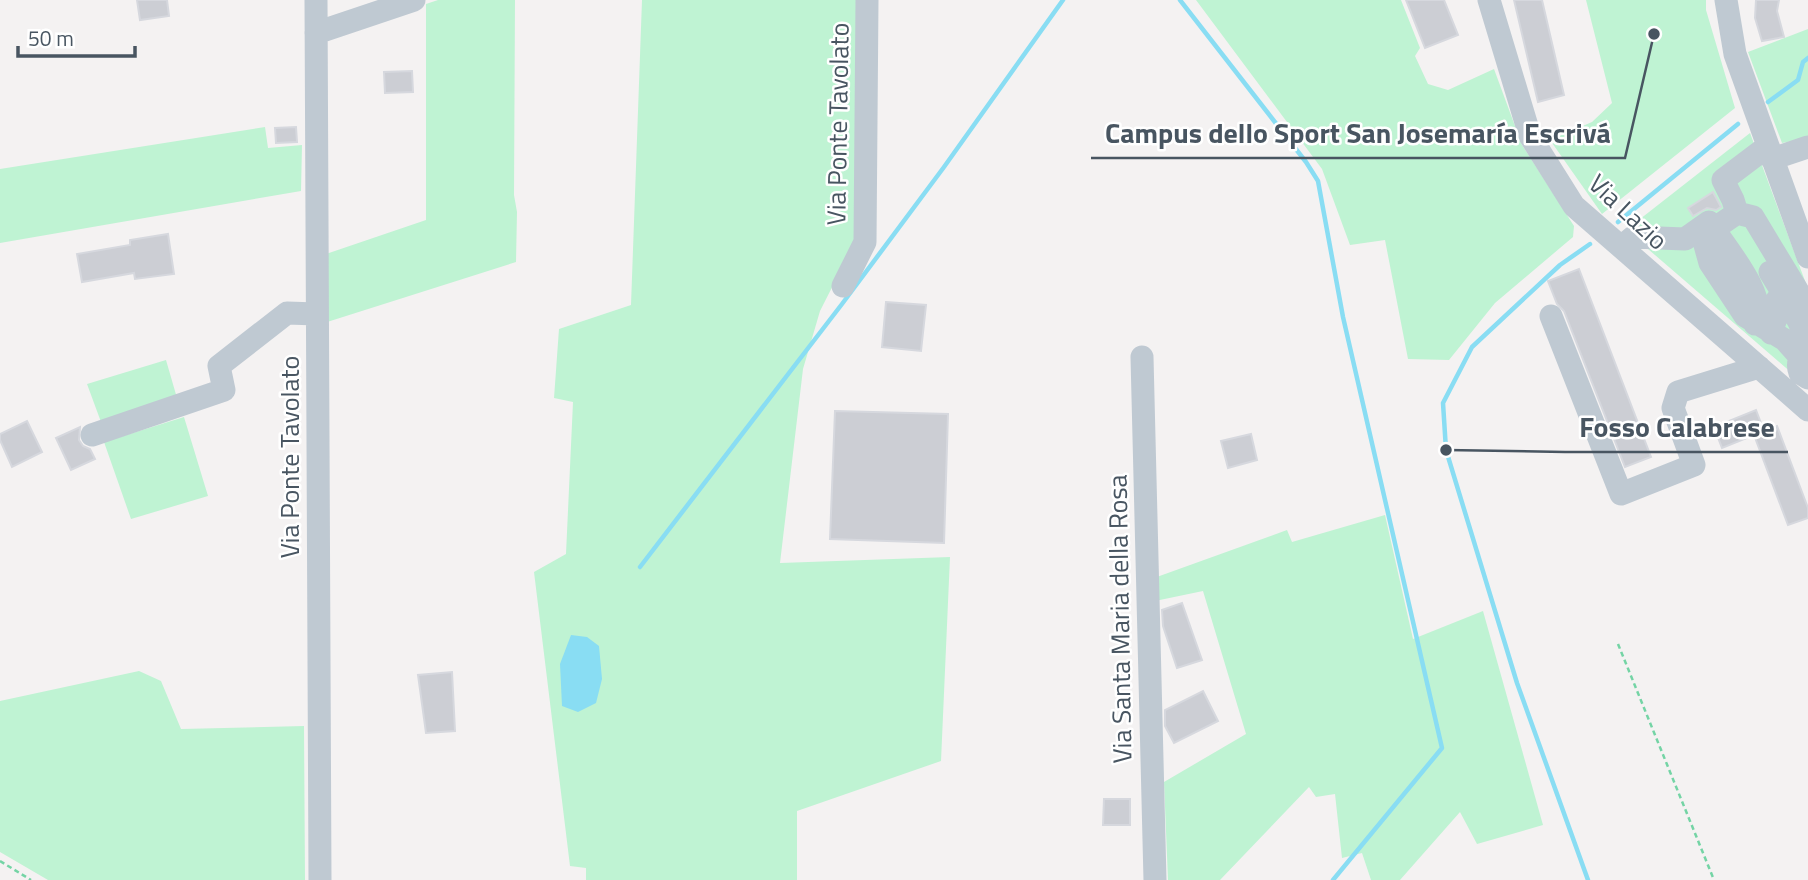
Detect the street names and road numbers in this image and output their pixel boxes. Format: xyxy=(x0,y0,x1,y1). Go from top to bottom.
street label: Via Ponte Tavolato xyxy=(816,22,859,226)
street label: Via Lazio xyxy=(1580,165,1677,259)
street label: Via Ponte Tavolato xyxy=(270,356,309,558)
street label: Via Santa Maria della Rosa xyxy=(1097,474,1142,764)

